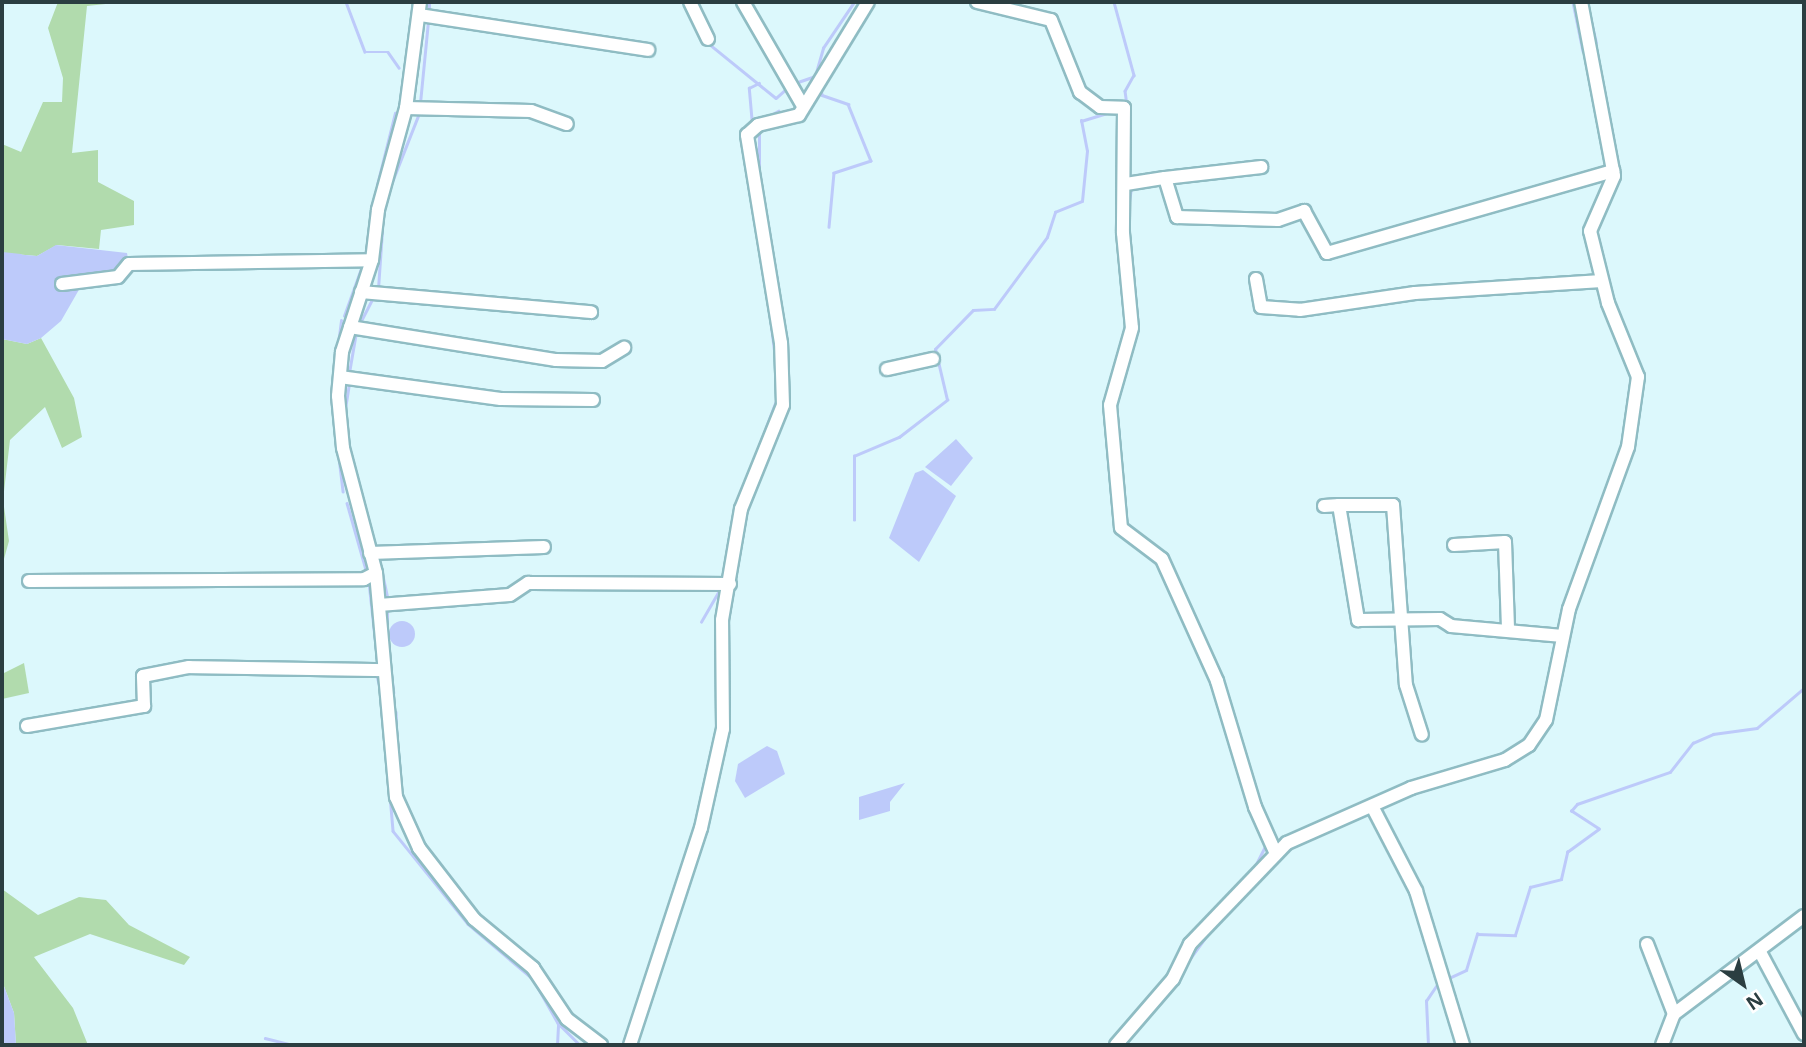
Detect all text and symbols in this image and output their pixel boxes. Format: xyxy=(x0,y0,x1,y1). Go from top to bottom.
north arrow xyxy=(1708,949,1778,1019)
text: N xyxy=(1741,986,1768,1017)

